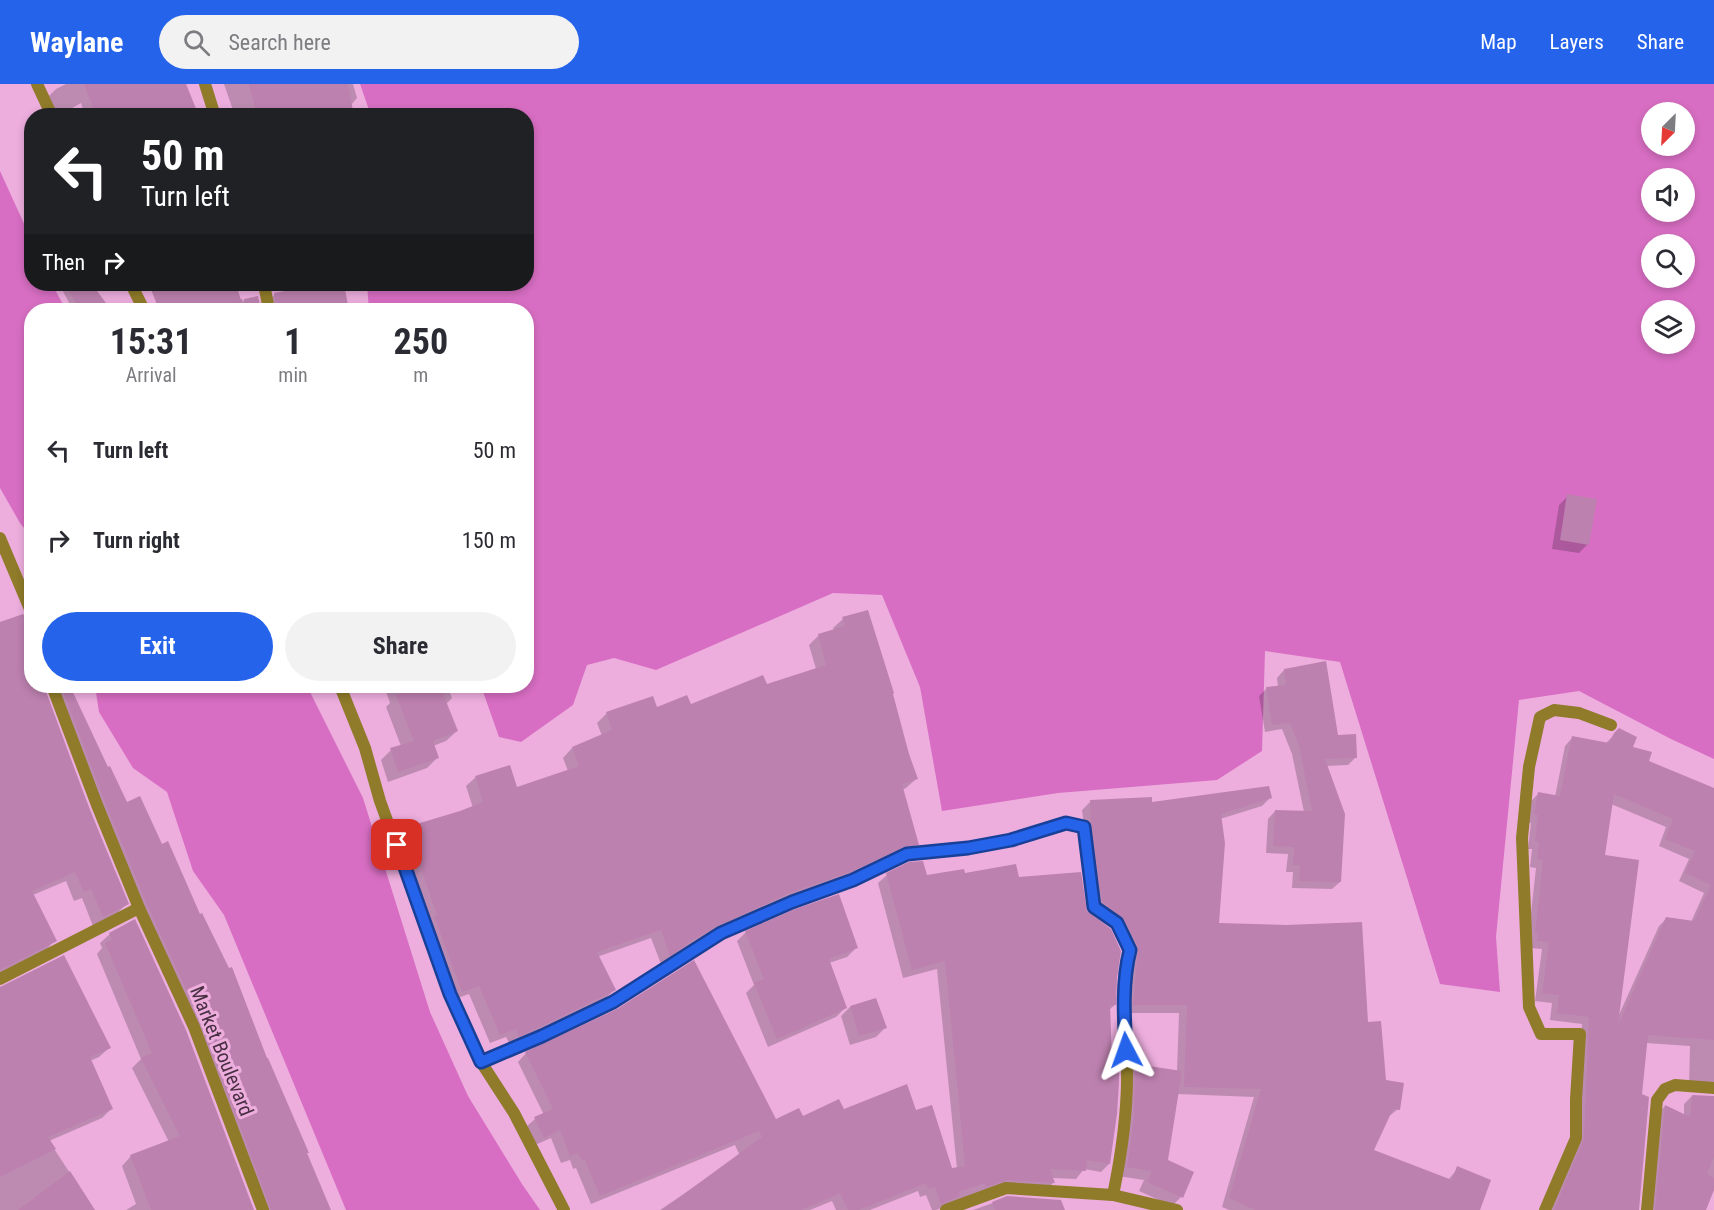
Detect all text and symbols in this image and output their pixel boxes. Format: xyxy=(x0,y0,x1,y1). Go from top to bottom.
search box xyxy=(159,15,579,69)
text: Waylane xyxy=(30,26,123,59)
icon: search xyxy=(180,26,213,59)
text: Search here xyxy=(228,30,331,55)
text: Map xyxy=(1480,30,1517,54)
text: Layers xyxy=(1550,30,1604,54)
text: Share xyxy=(1637,30,1684,54)
north arrow xyxy=(1641,102,1695,156)
map controls xyxy=(1641,102,1695,354)
text: 50 m xyxy=(141,131,224,180)
icon: left xyxy=(42,132,120,210)
button: sound xyxy=(1641,168,1695,222)
text: Turn left xyxy=(141,181,230,213)
button: search xyxy=(1641,234,1695,288)
icon: right xyxy=(97,246,130,279)
text: Then xyxy=(42,250,85,275)
button: layers xyxy=(1641,300,1695,354)
text: 15:31 xyxy=(110,321,192,363)
text: 1 xyxy=(284,321,302,363)
text: 250 xyxy=(394,321,448,363)
text: Arrival xyxy=(126,363,177,387)
text: min xyxy=(278,363,308,387)
text: m xyxy=(413,363,428,387)
icon: left xyxy=(42,434,75,467)
text: Turn left xyxy=(93,438,168,463)
text: 50 m xyxy=(473,438,516,463)
icon: right xyxy=(42,524,75,557)
text: Turn right xyxy=(93,528,180,553)
text: 150 m xyxy=(462,528,516,553)
button: Exit xyxy=(42,612,273,681)
button: Share xyxy=(285,612,516,681)
pin xyxy=(371,819,422,870)
icon: arrive xyxy=(380,828,413,861)
street label: Market Boulevard xyxy=(185,983,259,1119)
position arrow xyxy=(1094,1018,1158,1082)

